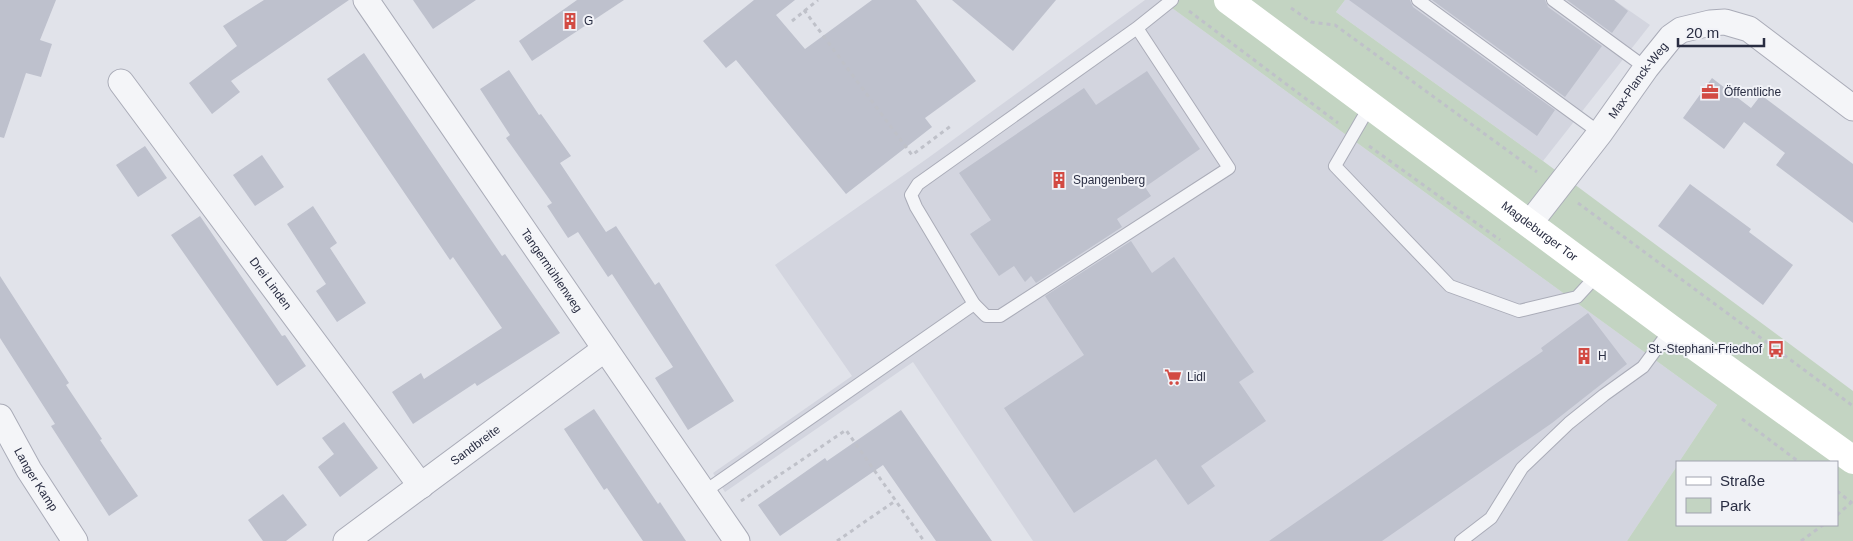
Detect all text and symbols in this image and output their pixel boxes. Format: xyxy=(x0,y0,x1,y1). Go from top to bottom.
building icon: G xyxy=(560,11,580,31)
place label: G xyxy=(584,14,593,28)
scale bar xyxy=(1678,15,1764,47)
text: 20 m xyxy=(1686,24,1719,41)
street label: Max-Planck-Weg xyxy=(1605,39,1671,121)
office icon: Öffentliche xyxy=(1700,82,1720,102)
place label: Öffentliche xyxy=(1724,85,1781,99)
building icon: Spangenberg xyxy=(1049,170,1069,190)
place label: Spangenberg xyxy=(1073,173,1145,187)
street label: Magdeburger Tor xyxy=(1499,198,1580,264)
street label: Tangermühlenweg xyxy=(518,226,585,315)
street label: Drei Linden xyxy=(247,255,295,312)
bus stop icon: St.-Stephani-Friedhof xyxy=(1766,339,1786,359)
place label: St.-Stephani-Friedhof xyxy=(1648,342,1763,356)
building icon: H xyxy=(1574,346,1594,366)
place label: H xyxy=(1598,349,1607,363)
supermarket icon: Lidl xyxy=(1163,367,1183,387)
place label: Lidl xyxy=(1187,370,1206,384)
street label: Sandbreite xyxy=(448,422,503,468)
street label: Langer Kamp xyxy=(11,445,61,514)
legend xyxy=(1676,461,1838,526)
text: Straße xyxy=(1720,472,1765,489)
text: Park xyxy=(1720,497,1751,514)

